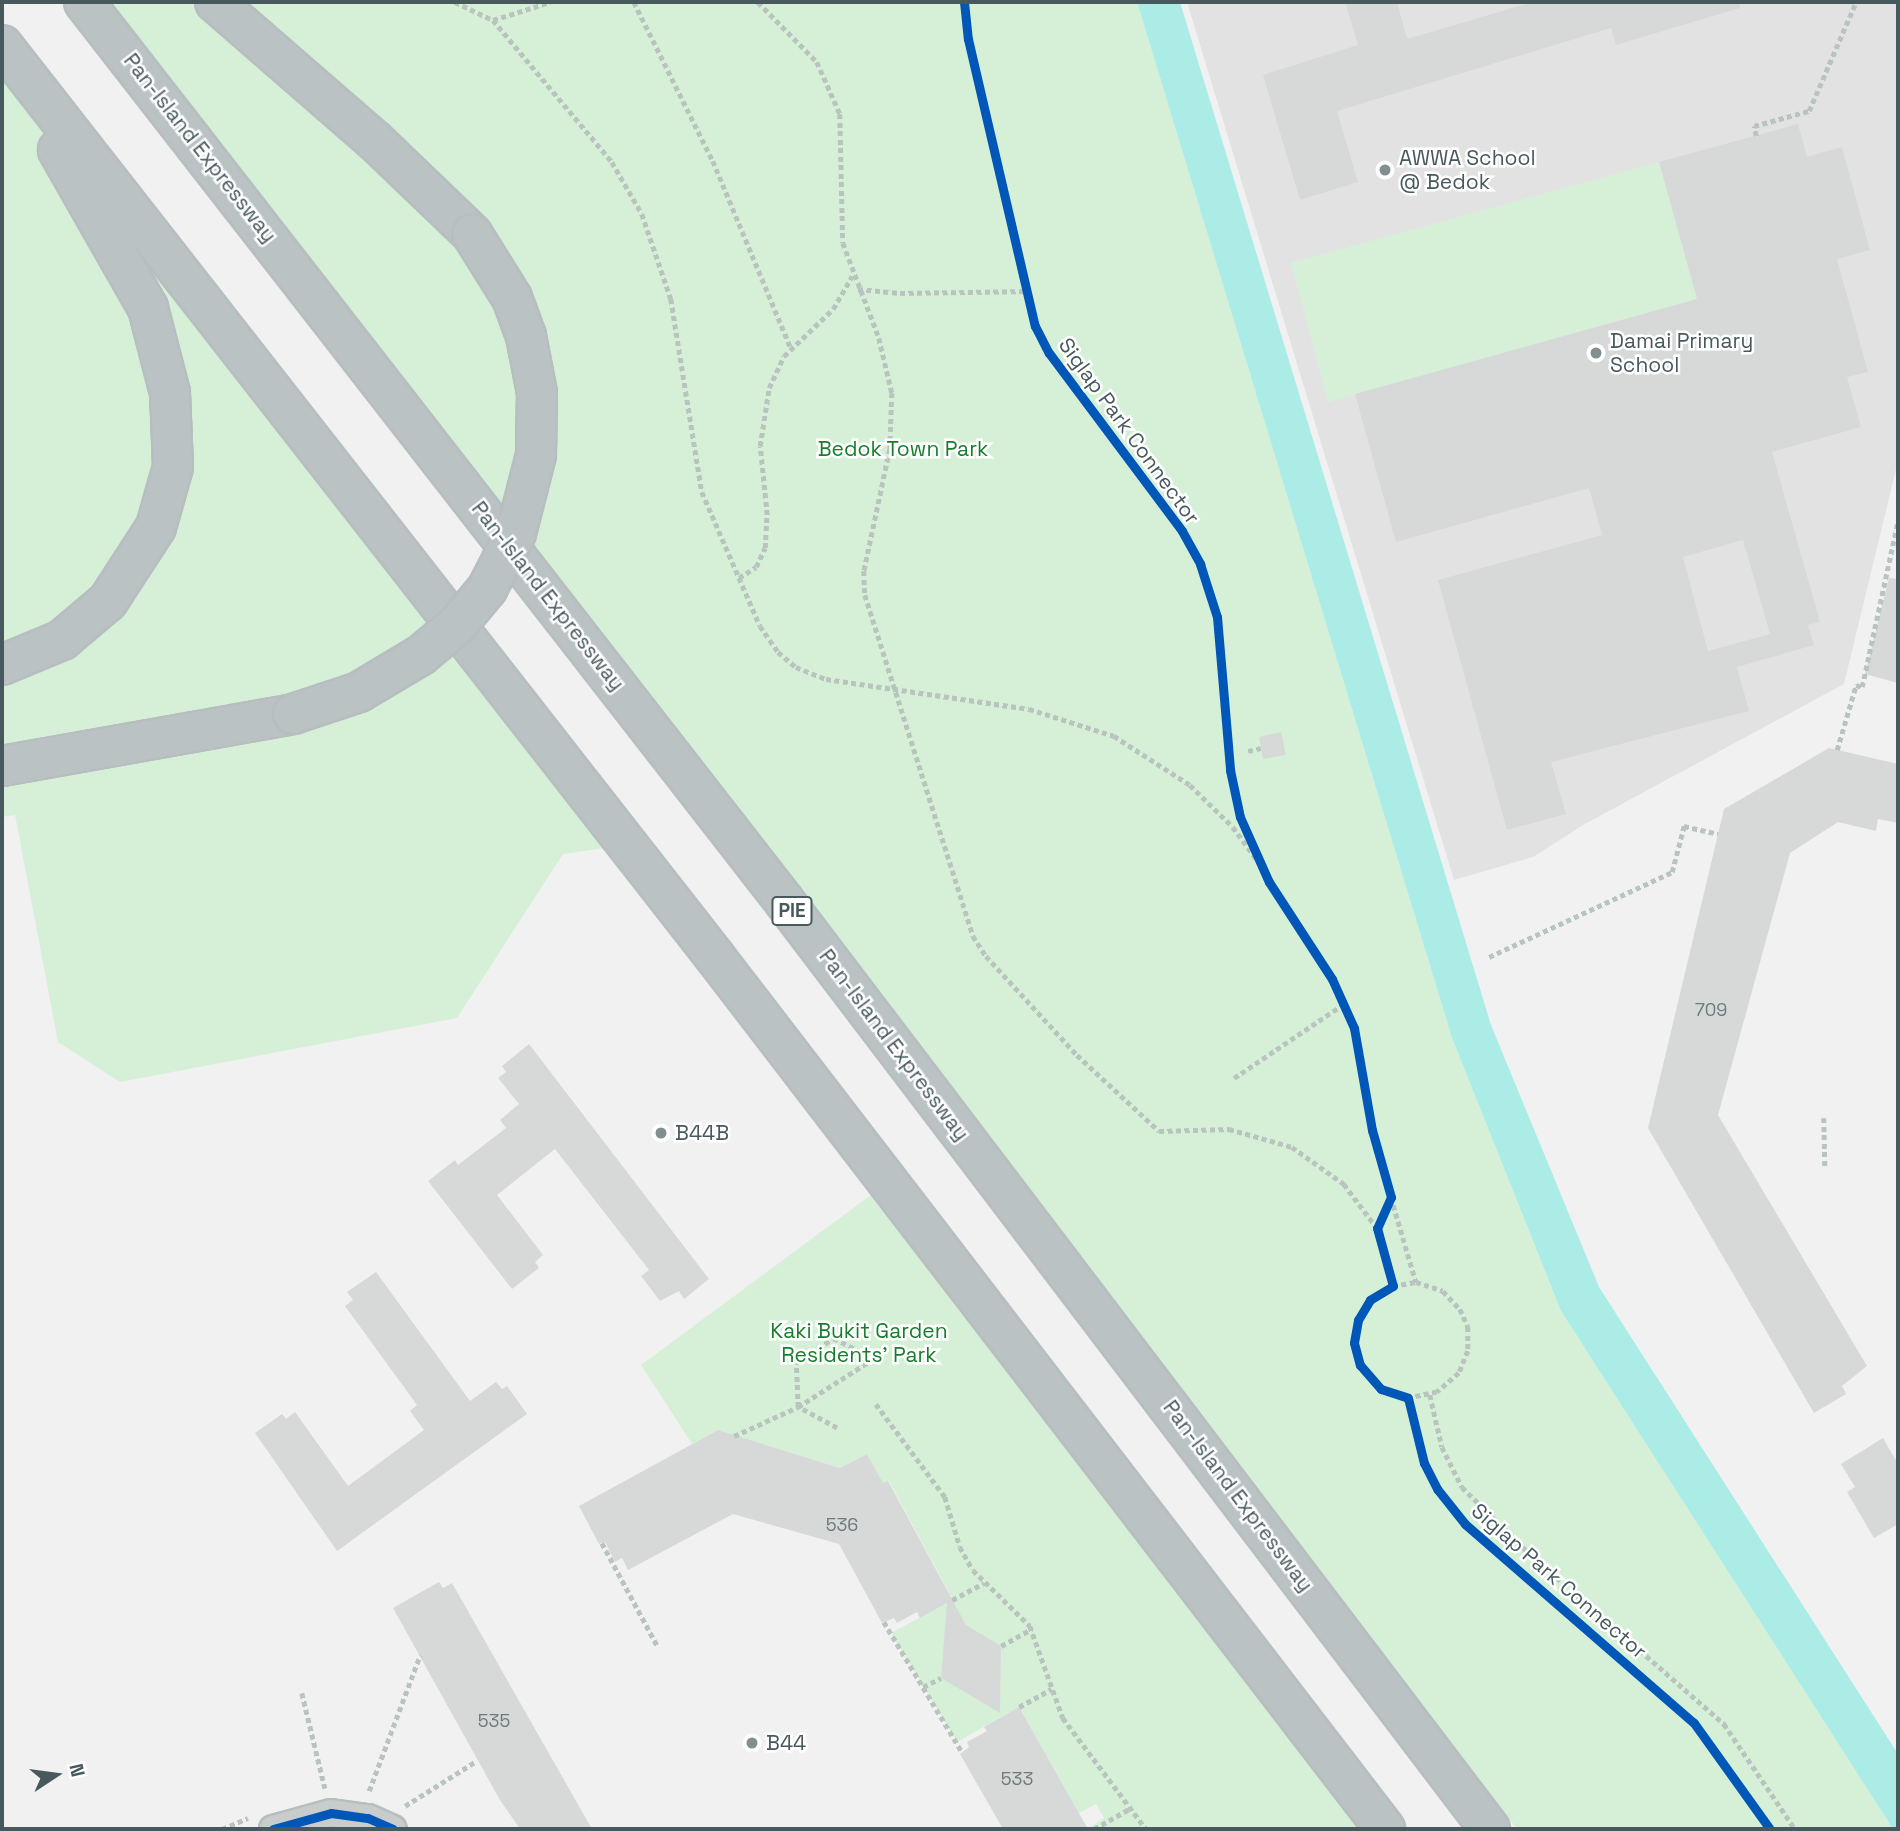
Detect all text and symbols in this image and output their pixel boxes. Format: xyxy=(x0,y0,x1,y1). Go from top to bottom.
street label: Pan-Island Expressway xyxy=(118,48,282,248)
place label: AWWA School @ Bedok xyxy=(1399,145,1536,195)
marker: AWWA School @ Bedok xyxy=(1377,162,1393,178)
place label: Damai Primary School xyxy=(1610,328,1753,378)
street label: Siglap Park Connector xyxy=(1053,333,1205,529)
marker: Damai Primary School xyxy=(1588,345,1604,361)
park label: Bedok Town Park xyxy=(817,436,989,462)
street label: Pan-Island Expressway xyxy=(466,496,630,696)
road number: PIE xyxy=(771,896,813,926)
street label: Pan-Island Expressway xyxy=(814,944,974,1146)
house number: 709 xyxy=(1695,999,1727,1021)
place label: B44B xyxy=(675,1120,729,1146)
marker: B44B xyxy=(653,1125,669,1141)
park label: Kaki Bukit Garden Residents' Park xyxy=(770,1318,948,1368)
street label: Pan-Island Expressway xyxy=(1158,1395,1318,1597)
street label: Siglap Park Connector xyxy=(1466,1498,1652,1664)
house number: 536 xyxy=(826,1514,858,1536)
house number: 535 xyxy=(478,1710,510,1732)
place label: B44 xyxy=(766,1730,806,1756)
marker: B44 xyxy=(744,1735,760,1751)
north arrow xyxy=(21,1740,91,1810)
text: N xyxy=(63,1761,91,1779)
house number: 533 xyxy=(1001,1768,1033,1790)

